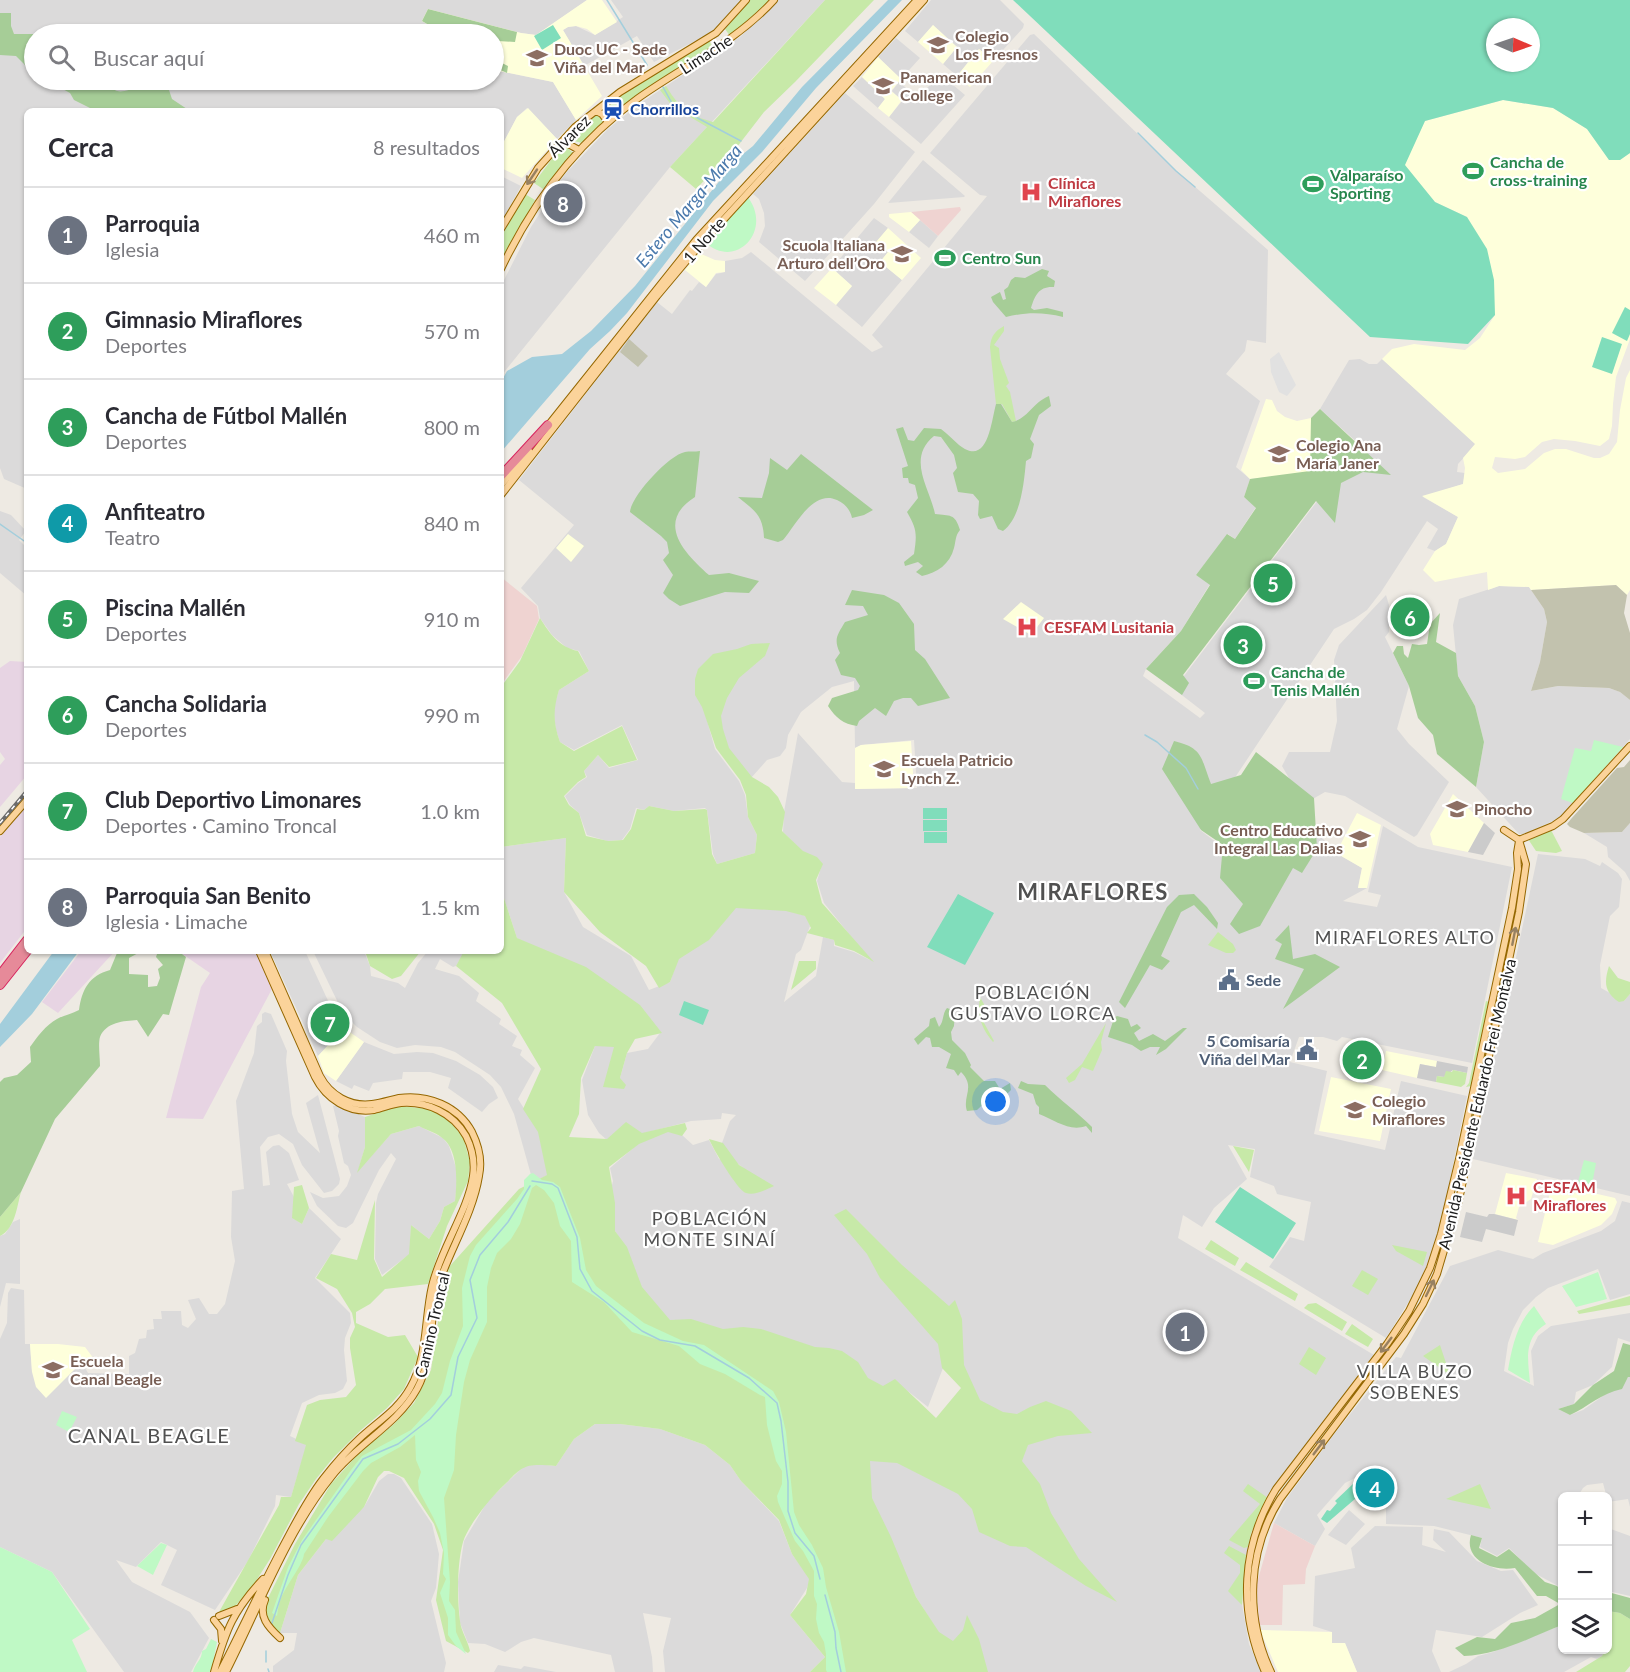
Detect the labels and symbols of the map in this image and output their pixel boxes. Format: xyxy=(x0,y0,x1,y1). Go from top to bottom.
north arrow xyxy=(1486,18,1540,72)
place label: Colegio Los Fresnos xyxy=(955,26,1038,63)
street label: Limache xyxy=(676,30,735,77)
school or university icon: Colegio Los Fresnos xyxy=(926,33,950,57)
place label: Duoc UC - Sede Viña del Mar xyxy=(553,39,667,76)
school or university icon: Duoc UC - Sede Viña del Mar xyxy=(525,46,549,70)
place label: Panamerican College xyxy=(900,67,992,104)
school or university icon: Panamerican College xyxy=(871,74,895,98)
station icon: Chorrillos xyxy=(601,97,625,121)
place label: Chorrillos xyxy=(630,99,699,118)
street label: Álvarez xyxy=(544,111,594,161)
water label: Estero Marga-Marga xyxy=(630,140,746,271)
place label: Cancha de cross-training xyxy=(1490,152,1588,189)
sports icon: Cancha de cross-training xyxy=(1461,159,1485,183)
place label: Valparaíso Sporting xyxy=(1329,165,1403,202)
one-way arrow xyxy=(526,169,538,185)
sports icon: Valparaíso Sporting xyxy=(1301,172,1325,196)
place label: Clínica Miraflores xyxy=(1048,173,1121,210)
pin: 8 xyxy=(544,180,582,226)
hospital icon: Clínica Miraflores xyxy=(1019,180,1043,204)
street label: 1 Norte xyxy=(679,213,729,266)
place label: Scuola Italiana Arturo dell’Oro xyxy=(776,235,885,272)
school or university icon: Scuola Italiana Arturo dell’Oro xyxy=(890,242,914,266)
sports icon: Centro Sun xyxy=(933,246,957,270)
place label: Centro Sun xyxy=(962,248,1041,267)
place label: Colegio Ana María Janer xyxy=(1296,435,1381,472)
school or university icon: Colegio Ana María Janer xyxy=(1267,442,1291,466)
pin: 5 xyxy=(1254,560,1292,606)
pin: 6 xyxy=(1390,594,1430,640)
hospital icon: CESFAM Lusitania xyxy=(1015,615,1039,639)
place label: CESFAM Lusitania xyxy=(1044,617,1174,636)
pin: 3 xyxy=(1224,622,1262,668)
place label: Cancha de Tenis Mallén xyxy=(1271,662,1360,699)
sports icon: Cancha de Tenis Mallén xyxy=(1242,669,1266,693)
place label: Escuela Patricio Lynch Z. xyxy=(901,750,1013,787)
school or university icon: Escuela Patricio Lynch Z. xyxy=(872,757,896,781)
school or university icon: Pinocho xyxy=(1445,797,1469,821)
place label: Pinocho xyxy=(1474,799,1532,818)
place label: Centro Educativo Integral Las Dalias xyxy=(1214,820,1343,857)
school or university icon: Centro Educativo Integral Las Dalias xyxy=(1348,827,1372,851)
district label: MIRAFLORES xyxy=(1017,878,1169,905)
district label: MIRAFLORES ALTO xyxy=(1315,926,1495,948)
one-way arrow xyxy=(1509,926,1520,946)
street label: Avenida Presidente Eduardo Frei Montalva xyxy=(1434,957,1519,1251)
public building icon: Sede xyxy=(1217,968,1241,992)
place label: Sede xyxy=(1246,970,1281,989)
district label: POBLACIÓN GUSTAVO LORCA xyxy=(950,981,1116,1024)
pin: 7 xyxy=(310,1000,350,1046)
place label: 5 Comisaría Viña del Mar xyxy=(1198,1031,1290,1068)
public building icon: 5 Comisaría Viña del Mar xyxy=(1295,1038,1319,1062)
pin: 2 xyxy=(1342,1038,1382,1082)
your location xyxy=(981,1087,1010,1116)
place label: Colegio Miraflores xyxy=(1372,1091,1445,1128)
school or university icon: Colegio Miraflores xyxy=(1343,1098,1367,1122)
place label: CESFAM Miraflores xyxy=(1533,1177,1606,1214)
hospital icon: CESFAM Miraflores xyxy=(1504,1184,1528,1208)
district label: POBLACIÓN MONTE SINAÍ xyxy=(644,1207,776,1250)
street label: Camino Troncal xyxy=(410,1270,453,1380)
one-way arrow xyxy=(1425,1280,1437,1298)
pin: 1 xyxy=(1166,1310,1204,1354)
one-way arrow xyxy=(1380,1337,1392,1353)
place label: Escuela Canal Beagle xyxy=(70,1351,162,1388)
school or university icon: Escuela Canal Beagle xyxy=(41,1358,65,1382)
district label: VILLA BUZO SOBENES xyxy=(1357,1360,1473,1403)
district label: CANAL BEAGLE xyxy=(68,1423,230,1447)
one-way arrow xyxy=(1312,1440,1325,1456)
pin: 4 xyxy=(1356,1466,1394,1510)

